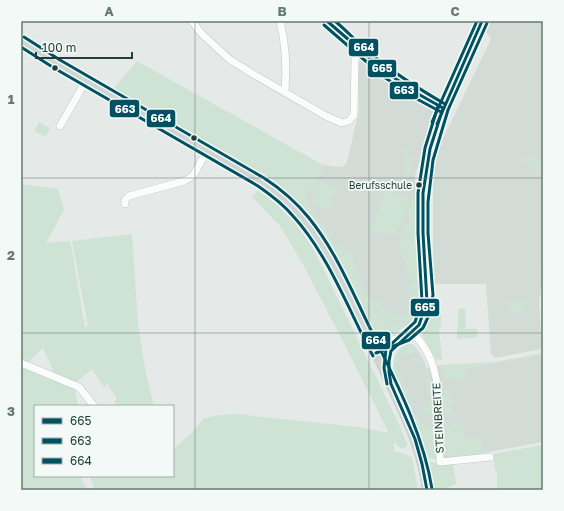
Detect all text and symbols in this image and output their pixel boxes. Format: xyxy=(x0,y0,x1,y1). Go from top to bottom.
text: A xyxy=(104,3,114,19)
text: B xyxy=(277,3,287,19)
text: C xyxy=(450,3,460,19)
scale bar xyxy=(36,34,132,60)
line badge: 664 xyxy=(348,38,379,57)
text: 100 m xyxy=(42,40,76,55)
text: 664 xyxy=(354,40,375,53)
line badge: 665 xyxy=(367,59,397,78)
text: 665 xyxy=(372,61,393,74)
unlabelled marker xyxy=(50,63,60,73)
line badge: 663 xyxy=(389,81,419,100)
text: 663 xyxy=(394,83,415,96)
text: 1 xyxy=(8,91,15,107)
line badge: 663 xyxy=(109,99,140,118)
text: 663 xyxy=(115,102,136,115)
line badge: 664 xyxy=(146,109,176,128)
text: 664 xyxy=(151,111,172,124)
unlabelled marker xyxy=(189,133,199,143)
place label: Berufsschule xyxy=(349,179,412,191)
marker: Berufsschule xyxy=(414,180,424,190)
text: 2 xyxy=(7,247,15,263)
line badge: 665 xyxy=(410,298,440,317)
text: 665 xyxy=(415,300,436,313)
line badge: 664 xyxy=(361,331,391,350)
text: 664 xyxy=(366,333,387,346)
street label: STEINBREITE xyxy=(429,382,446,454)
text: 3 xyxy=(7,403,15,419)
legend xyxy=(34,405,174,477)
text: 665 xyxy=(70,413,92,428)
text: 663 xyxy=(70,433,92,448)
text: 664 xyxy=(70,453,92,468)

